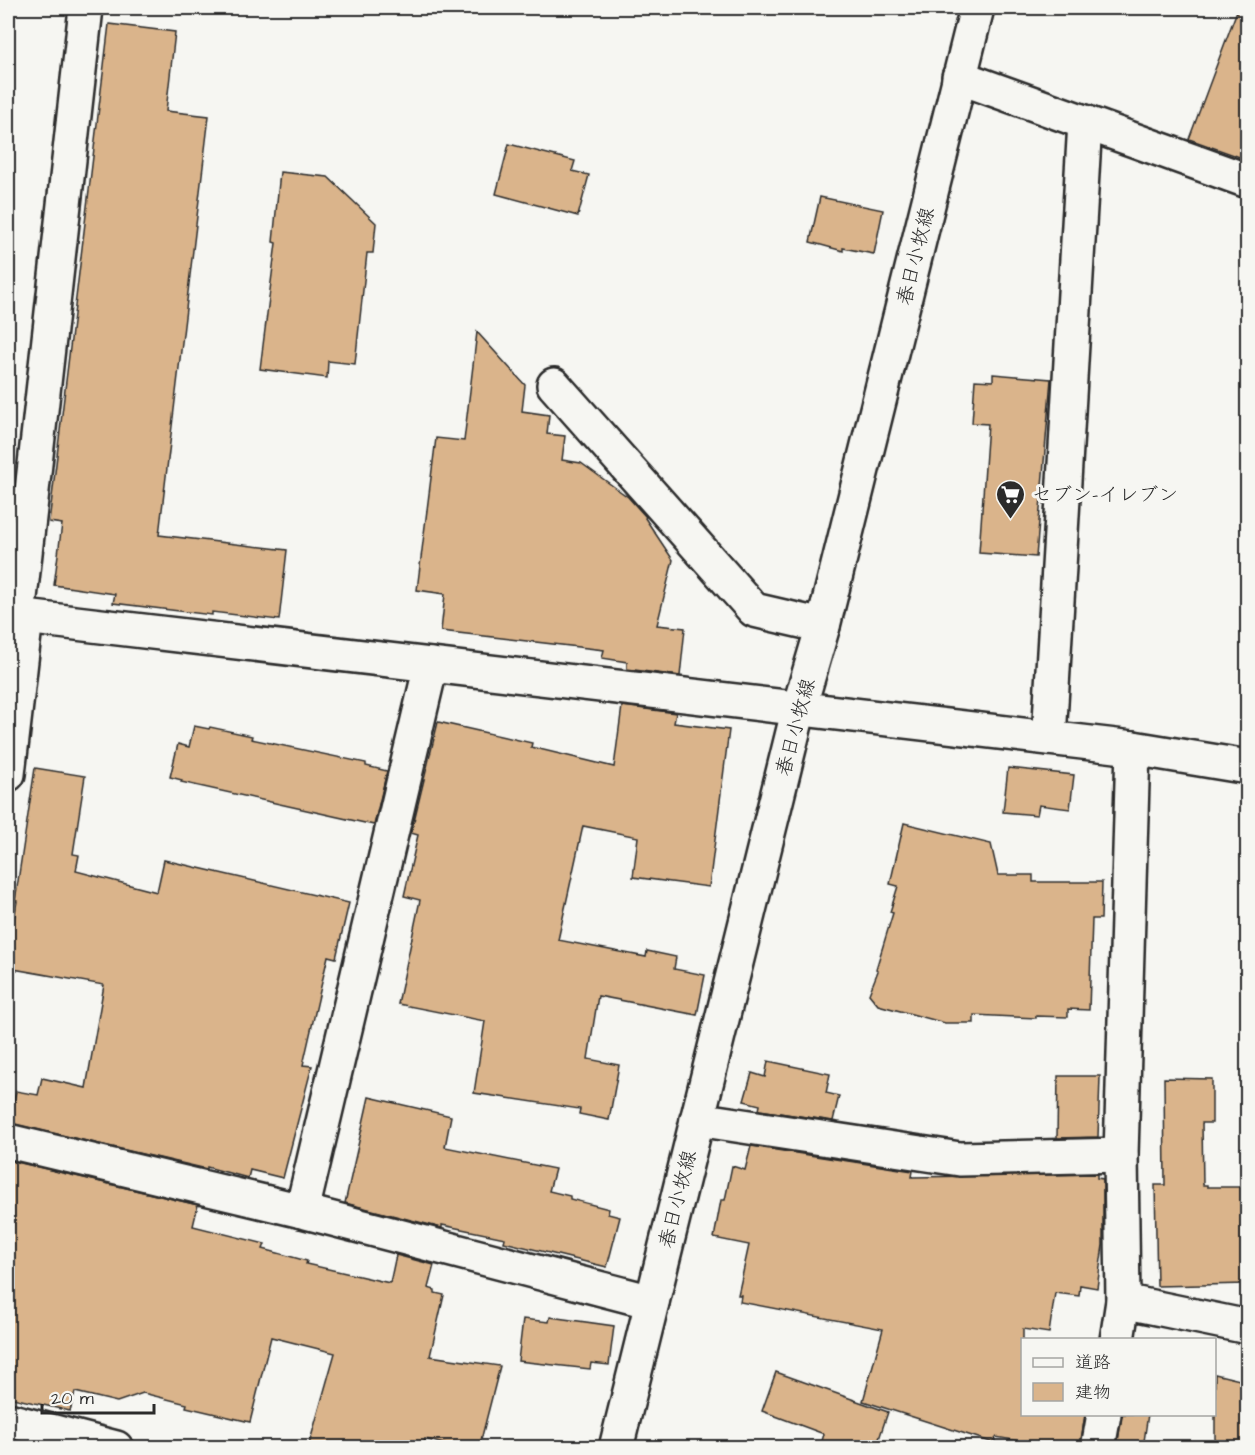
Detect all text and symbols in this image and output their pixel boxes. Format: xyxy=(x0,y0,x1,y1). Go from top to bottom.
street label: 春日小牧線 xyxy=(890,204,942,308)
supermarket icon: セブン-イレブン xyxy=(995,478,1027,520)
place label: セブン-イレブン xyxy=(1032,481,1178,509)
street label: 春日小牧線 xyxy=(770,675,822,779)
street label: 春日小牧線 xyxy=(652,1147,704,1251)
legend xyxy=(1021,1338,1216,1416)
text: 道路 xyxy=(1075,1350,1111,1375)
scale bar xyxy=(42,1377,154,1415)
text: 建物 xyxy=(1075,1380,1111,1405)
text: 20 m xyxy=(51,1386,94,1411)

